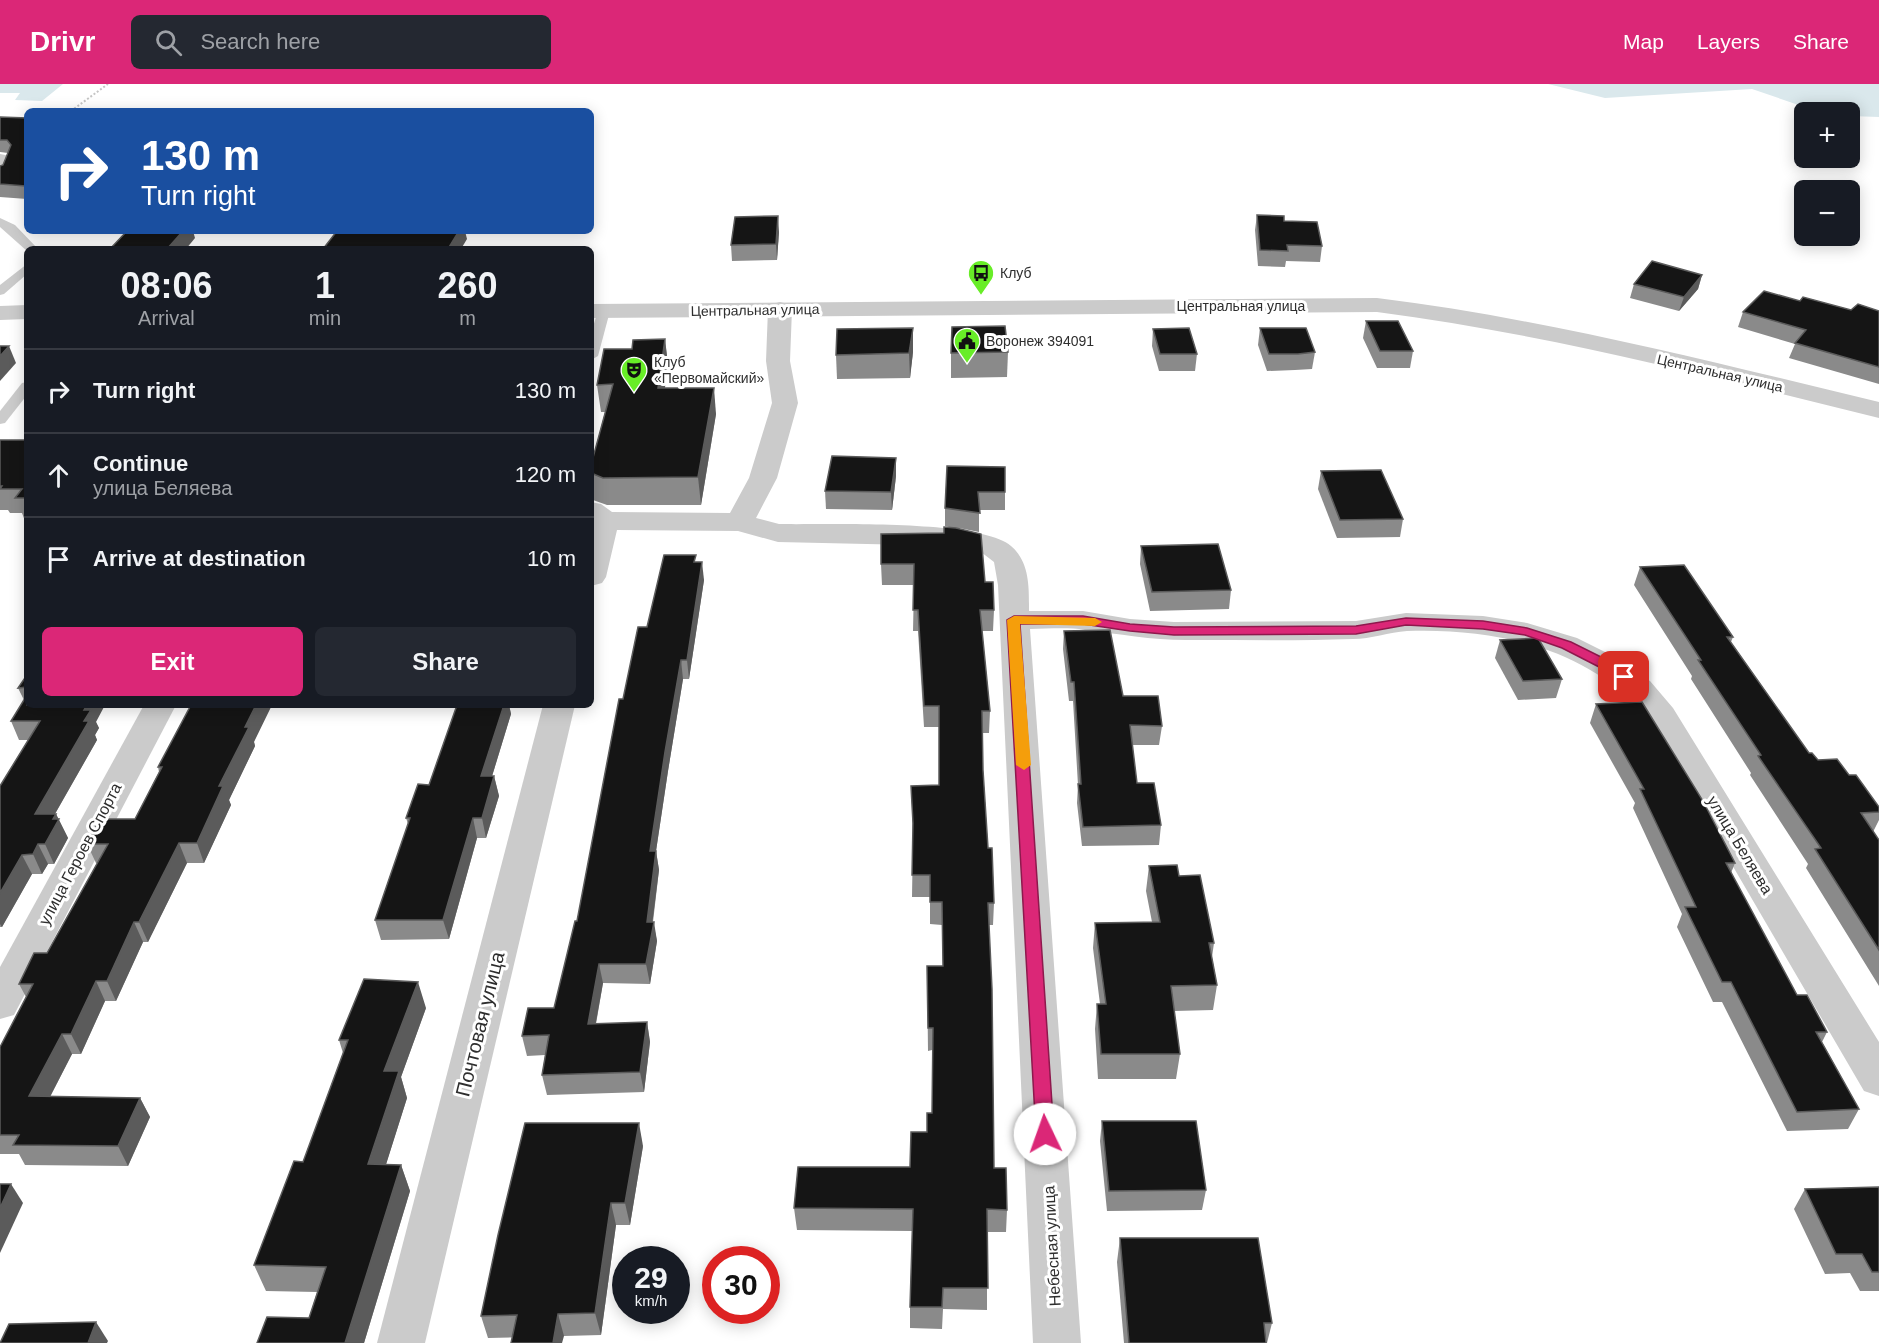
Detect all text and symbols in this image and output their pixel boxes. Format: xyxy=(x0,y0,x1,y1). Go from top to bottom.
search box xyxy=(131,15,551,69)
text: Drivr xyxy=(30,26,95,57)
icon: search xyxy=(152,26,185,59)
text: Search here xyxy=(200,29,320,54)
text: Map xyxy=(1623,30,1664,53)
text: Layers xyxy=(1697,30,1760,53)
text: Share xyxy=(1793,30,1849,53)
map controls xyxy=(1794,102,1860,246)
button: + xyxy=(1794,102,1860,168)
icon: right xyxy=(42,132,120,210)
text: 130 m xyxy=(141,132,260,179)
button: − xyxy=(1794,180,1860,246)
text: Turn right xyxy=(141,181,256,211)
bus stop icon: Клуб xyxy=(966,258,996,296)
text: 08:06 xyxy=(120,265,212,306)
text: 1 xyxy=(315,265,335,306)
text: 260 xyxy=(437,265,498,306)
place label: Клуб xyxy=(1000,265,1032,281)
street label: Центральная улица xyxy=(1177,298,1306,314)
street label: Центральная улица xyxy=(690,301,820,319)
text: Arrival xyxy=(138,307,195,329)
text: min xyxy=(309,307,341,329)
text: m xyxy=(459,307,476,329)
public building icon: Воронеж 394091 xyxy=(952,326,982,364)
place label: Воронеж 394091 xyxy=(986,333,1094,349)
street label: Центральная улица xyxy=(1655,351,1785,395)
place label: Клуб «Первомайский» xyxy=(654,354,764,386)
theatre icon: Клуб «Первомайский» xyxy=(619,355,649,393)
icon: right xyxy=(42,375,75,408)
text: Turn right xyxy=(93,378,195,403)
text: 130 m xyxy=(515,378,576,403)
text: Continue xyxy=(93,451,188,476)
icon: ahead xyxy=(42,459,75,492)
text: 120 m xyxy=(515,462,576,487)
text: улица Беляева xyxy=(93,477,232,499)
icon: arrive xyxy=(42,543,75,576)
text: Arrive at destination xyxy=(93,546,306,571)
text: 10 m xyxy=(527,546,576,571)
button: Exit xyxy=(42,627,303,696)
button: Share xyxy=(315,627,576,696)
pin xyxy=(1598,651,1649,702)
icon: arrive xyxy=(1607,660,1640,693)
street label: улица Героев Спорта xyxy=(35,780,125,928)
street label: улица Беляева xyxy=(1704,793,1776,897)
street label: Почтовая улица xyxy=(451,948,509,1099)
position arrow xyxy=(1013,1102,1077,1166)
street label: Небесная улица xyxy=(1040,1185,1064,1307)
speed limit sign: 30 xyxy=(702,1246,780,1324)
text: 29 xyxy=(634,1261,668,1294)
text: km/h xyxy=(635,1292,667,1309)

